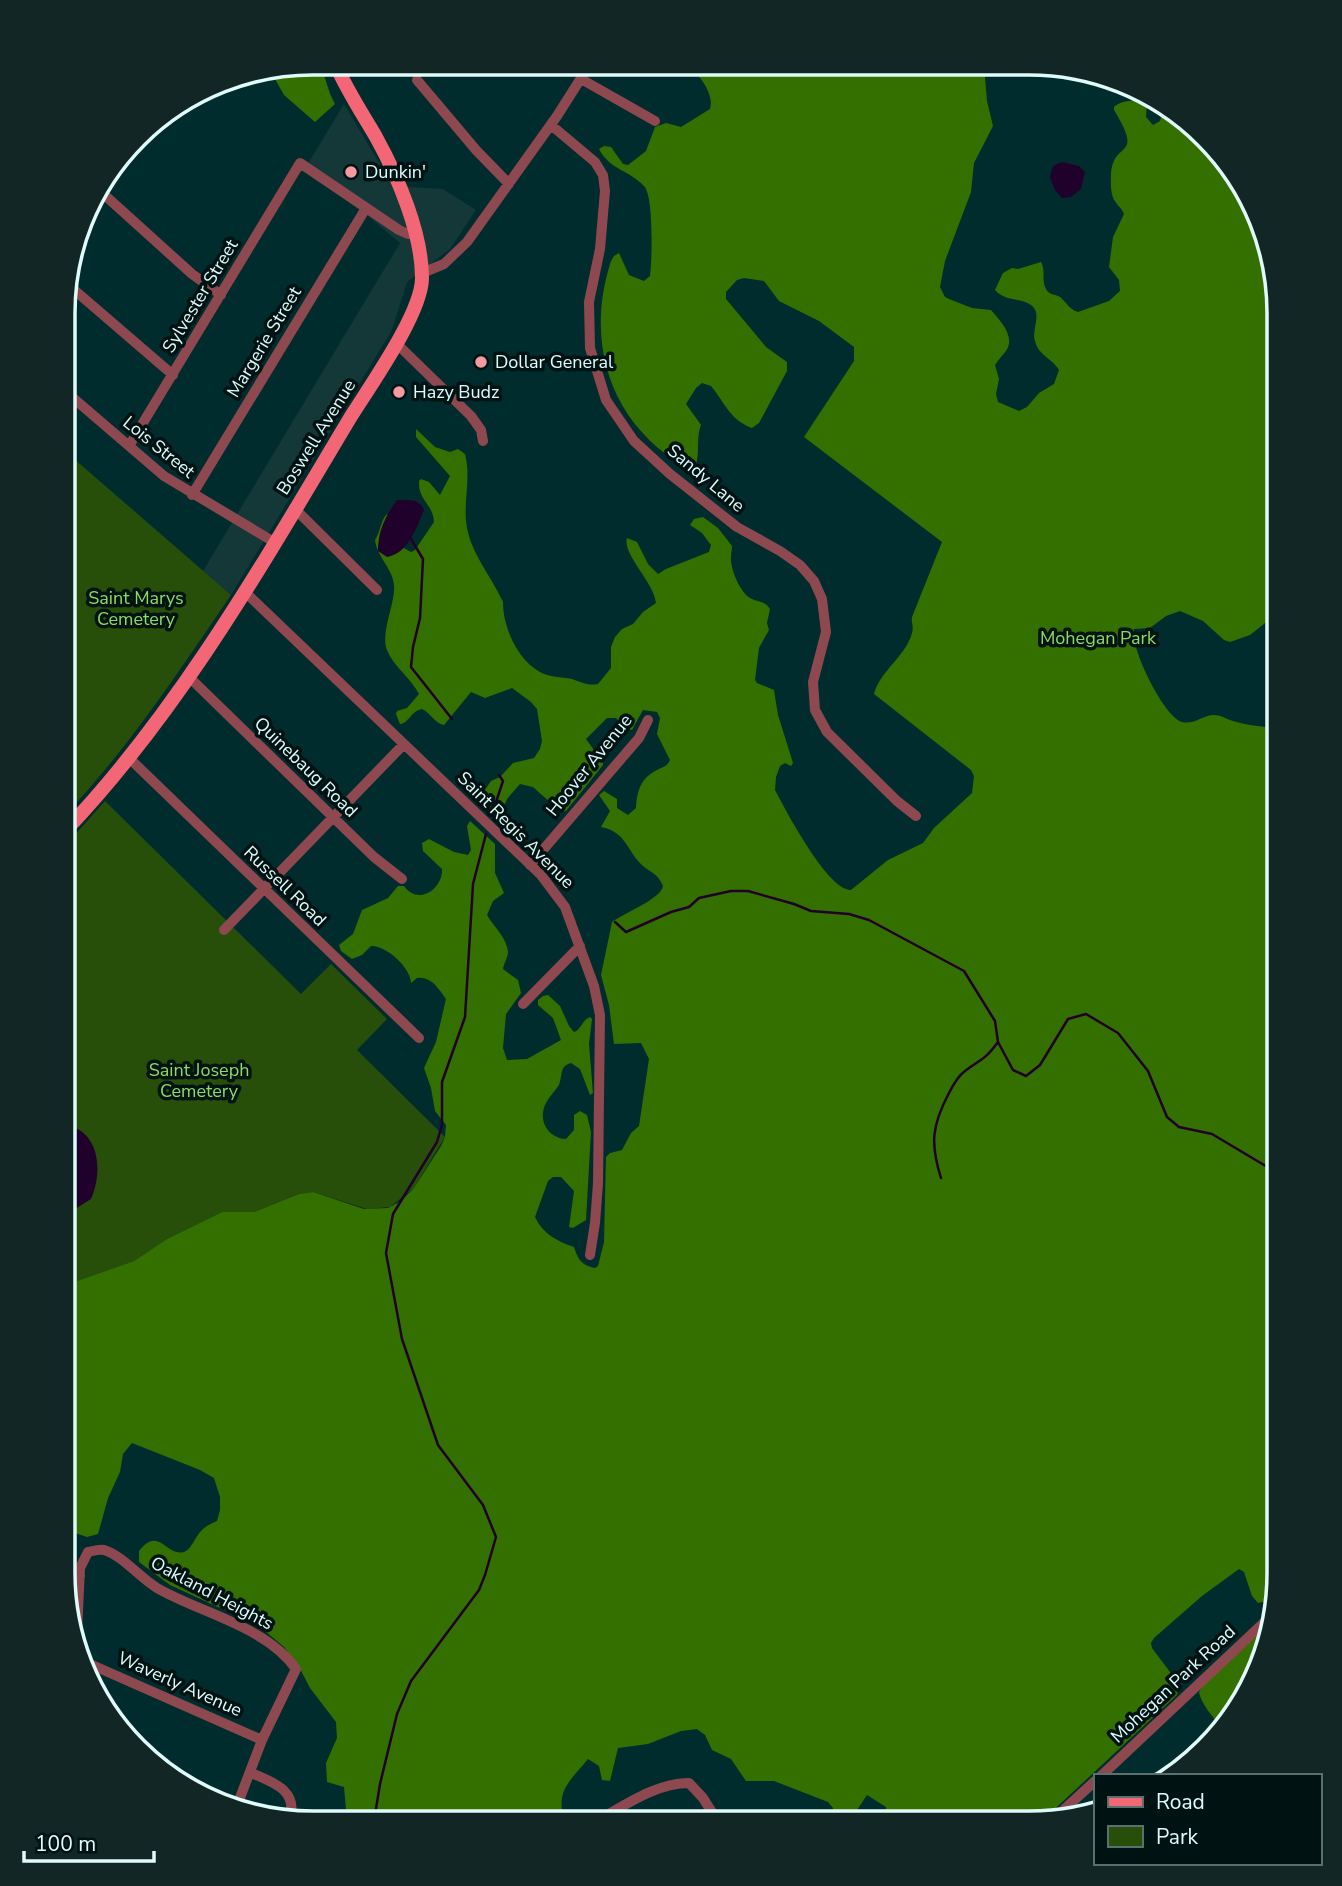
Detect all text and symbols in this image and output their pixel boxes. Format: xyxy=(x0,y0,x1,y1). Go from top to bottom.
place label: Dunkin' xyxy=(365,160,426,184)
marker: Dunkin' xyxy=(343,164,359,180)
street label: Sylvester Street xyxy=(157,234,244,357)
street label: Margerie Street xyxy=(221,282,307,402)
place label: Dollar General xyxy=(495,350,614,374)
marker: Dollar General xyxy=(473,354,489,370)
street label: Boswell Avenue xyxy=(271,375,361,499)
place label: Hazy Budz xyxy=(413,380,499,404)
marker: Hazy Budz xyxy=(391,384,407,400)
street label: Lois Street xyxy=(118,411,201,484)
street label: Sandy Lane xyxy=(662,438,750,518)
park label: Saint Marys Cemetery xyxy=(88,586,184,631)
park label: Mohegan Park xyxy=(1040,626,1157,650)
street label: Hoover Avenue xyxy=(540,709,638,821)
street label: Quinebaug Road xyxy=(249,711,363,823)
street label: Saint Regis Avenue xyxy=(452,766,580,894)
street label: Russell Road xyxy=(238,840,332,932)
park label: Saint Joseph Cemetery xyxy=(149,1058,249,1103)
street label: Oakland Heights xyxy=(146,1551,278,1635)
street label: Mohegan Park Road xyxy=(1105,1620,1241,1748)
street label: Waverly Avenue xyxy=(114,1646,246,1722)
legend xyxy=(1094,1774,1321,1865)
text: Road xyxy=(1156,1788,1205,1816)
scale bar xyxy=(24,1820,154,1864)
text: Park xyxy=(1156,1823,1198,1851)
text: 100 m xyxy=(35,1830,96,1858)

